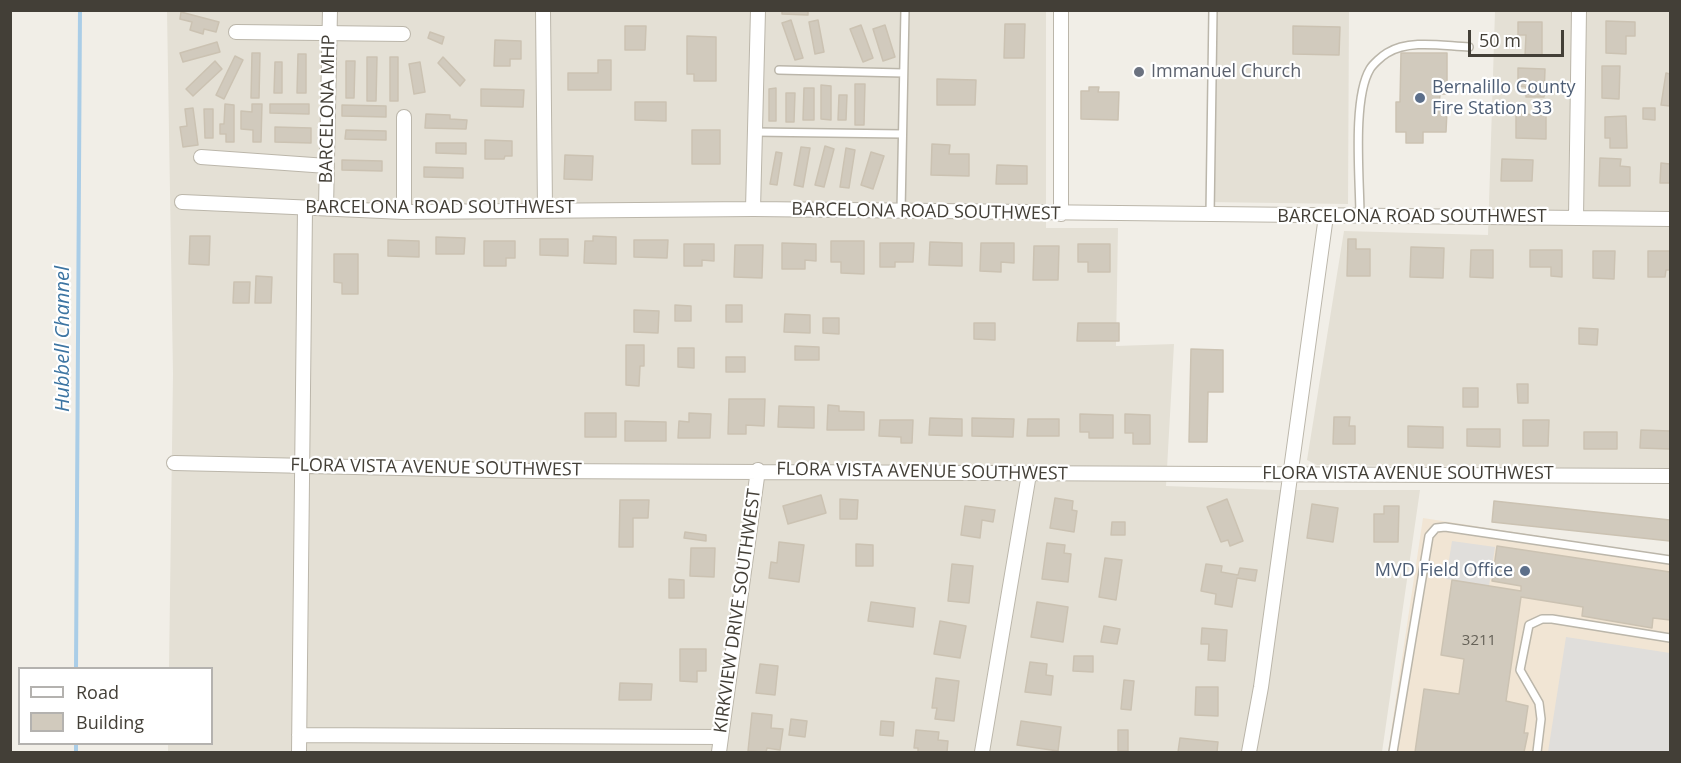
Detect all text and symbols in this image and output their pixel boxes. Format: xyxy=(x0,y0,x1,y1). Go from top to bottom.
scale bar xyxy=(1471,18,1567,56)
text: 50 m xyxy=(1479,28,1521,52)
street label: BARCELONA MHP xyxy=(316,34,340,184)
place label: Immanuel Church xyxy=(1151,61,1301,83)
marker: Immanuel Church xyxy=(1132,65,1146,79)
place label: Bernalillo County Fire Station 33 xyxy=(1432,77,1575,119)
marker: Bernalillo County Fire Station 33 xyxy=(1413,91,1427,105)
street label: BARCELONA ROAD SOUTHWEST xyxy=(305,197,575,219)
street label: BARCELONA ROAD SOUTHWEST xyxy=(791,199,1061,225)
street label: BARCELONA ROAD SOUTHWEST xyxy=(1277,206,1547,228)
water label: Hubbell Channel xyxy=(51,266,75,412)
street label: FLORA VISTA AVENUE SOUTHWEST xyxy=(290,455,582,481)
street label: FLORA VISTA AVENUE SOUTHWEST xyxy=(776,459,1068,485)
street label: FLORA VISTA AVENUE SOUTHWEST xyxy=(1262,463,1554,485)
street label: KIRKVIEW DRIVE SOUTHWEST xyxy=(710,487,766,735)
place label: MVD Field Office xyxy=(1375,560,1513,582)
marker: MVD Field Office xyxy=(1518,564,1532,578)
house number: 3211 xyxy=(1462,632,1496,650)
legend xyxy=(18,667,213,745)
text: Road xyxy=(76,680,119,704)
text: Building xyxy=(76,710,144,734)

